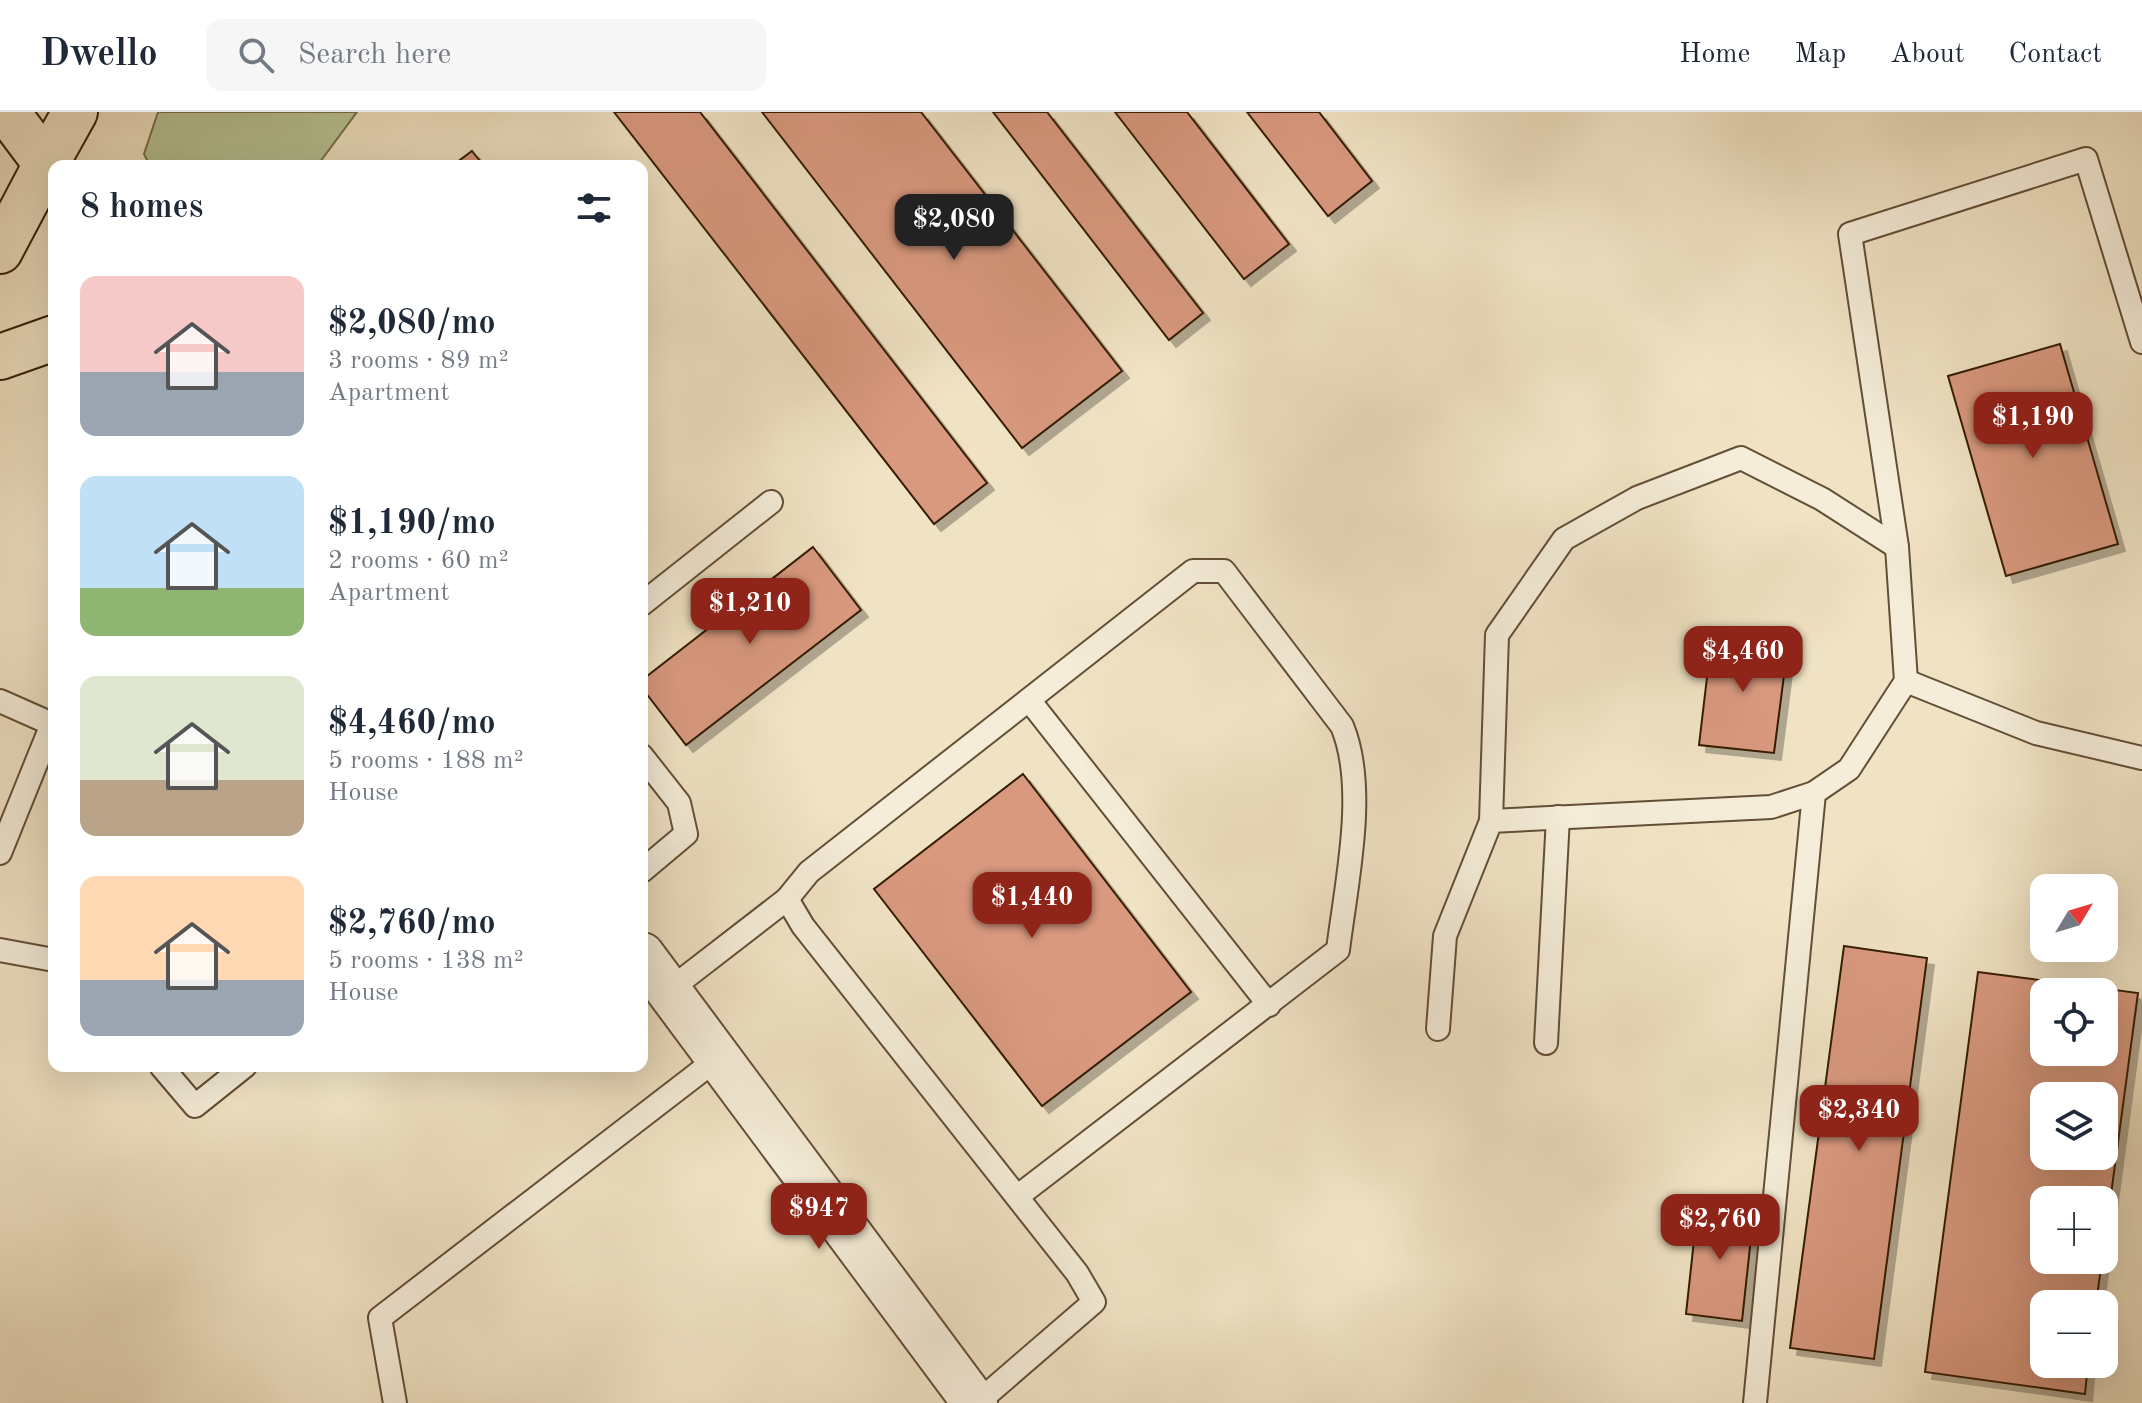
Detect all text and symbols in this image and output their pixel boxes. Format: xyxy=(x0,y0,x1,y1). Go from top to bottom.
search box xyxy=(206,19,766,91)
icon: search xyxy=(234,33,278,77)
text: Dwello xyxy=(40,36,158,74)
text: Search here xyxy=(298,40,451,70)
text: Home xyxy=(1679,41,1750,69)
text: Map xyxy=(1794,41,1846,69)
text: About xyxy=(1890,41,1965,69)
text: Contact xyxy=(2009,41,2102,69)
icon: filters xyxy=(572,186,616,230)
text: 8 homes xyxy=(80,191,203,225)
pin: $2,080 xyxy=(889,194,1019,262)
text: $2,080 xyxy=(913,207,995,233)
text: $2,080/mo xyxy=(328,307,496,341)
icon: home xyxy=(144,308,240,404)
text: 3 rooms · 89 m² xyxy=(328,348,509,374)
text: Apartment xyxy=(328,380,450,406)
pin: $1,190 xyxy=(1968,392,2098,460)
text: $1,190 xyxy=(1992,405,2074,431)
text: $1,190/mo xyxy=(328,507,496,541)
icon: home xyxy=(144,508,240,604)
text: 2 rooms · 60 m² xyxy=(328,548,509,574)
pin: $1,210 xyxy=(685,578,815,646)
text: Apartment xyxy=(328,580,450,606)
text: $1,210 xyxy=(709,591,791,617)
pin: $4,460 xyxy=(1678,626,1808,694)
text: $4,460 xyxy=(1702,639,1784,665)
text: $4,460/mo xyxy=(328,707,496,741)
icon: home xyxy=(144,708,240,804)
text: 5 rooms · 188 m² xyxy=(328,748,524,774)
text: House xyxy=(328,780,399,806)
pin: $1,440 xyxy=(967,872,1097,940)
north arrow xyxy=(2030,874,2118,962)
map controls xyxy=(2030,874,2118,1378)
text: $1,440 xyxy=(991,885,1073,911)
text: $2,760/mo xyxy=(328,907,496,941)
icon: home xyxy=(144,908,240,1004)
text: 5 rooms · 138 m² xyxy=(328,948,524,974)
button: locate xyxy=(2030,978,2118,1066)
text: House xyxy=(328,980,399,1006)
button: layers xyxy=(2030,1082,2118,1170)
pin: $2,340 xyxy=(1794,1085,1924,1153)
text: $2,340 xyxy=(1818,1098,1900,1124)
pin: $947 xyxy=(772,1183,866,1251)
button: + xyxy=(2030,1186,2118,1274)
pin: $2,760 xyxy=(1655,1194,1785,1262)
text: $947 xyxy=(789,1196,849,1222)
text: $2,760 xyxy=(1679,1207,1761,1233)
button: − xyxy=(2030,1290,2118,1378)

